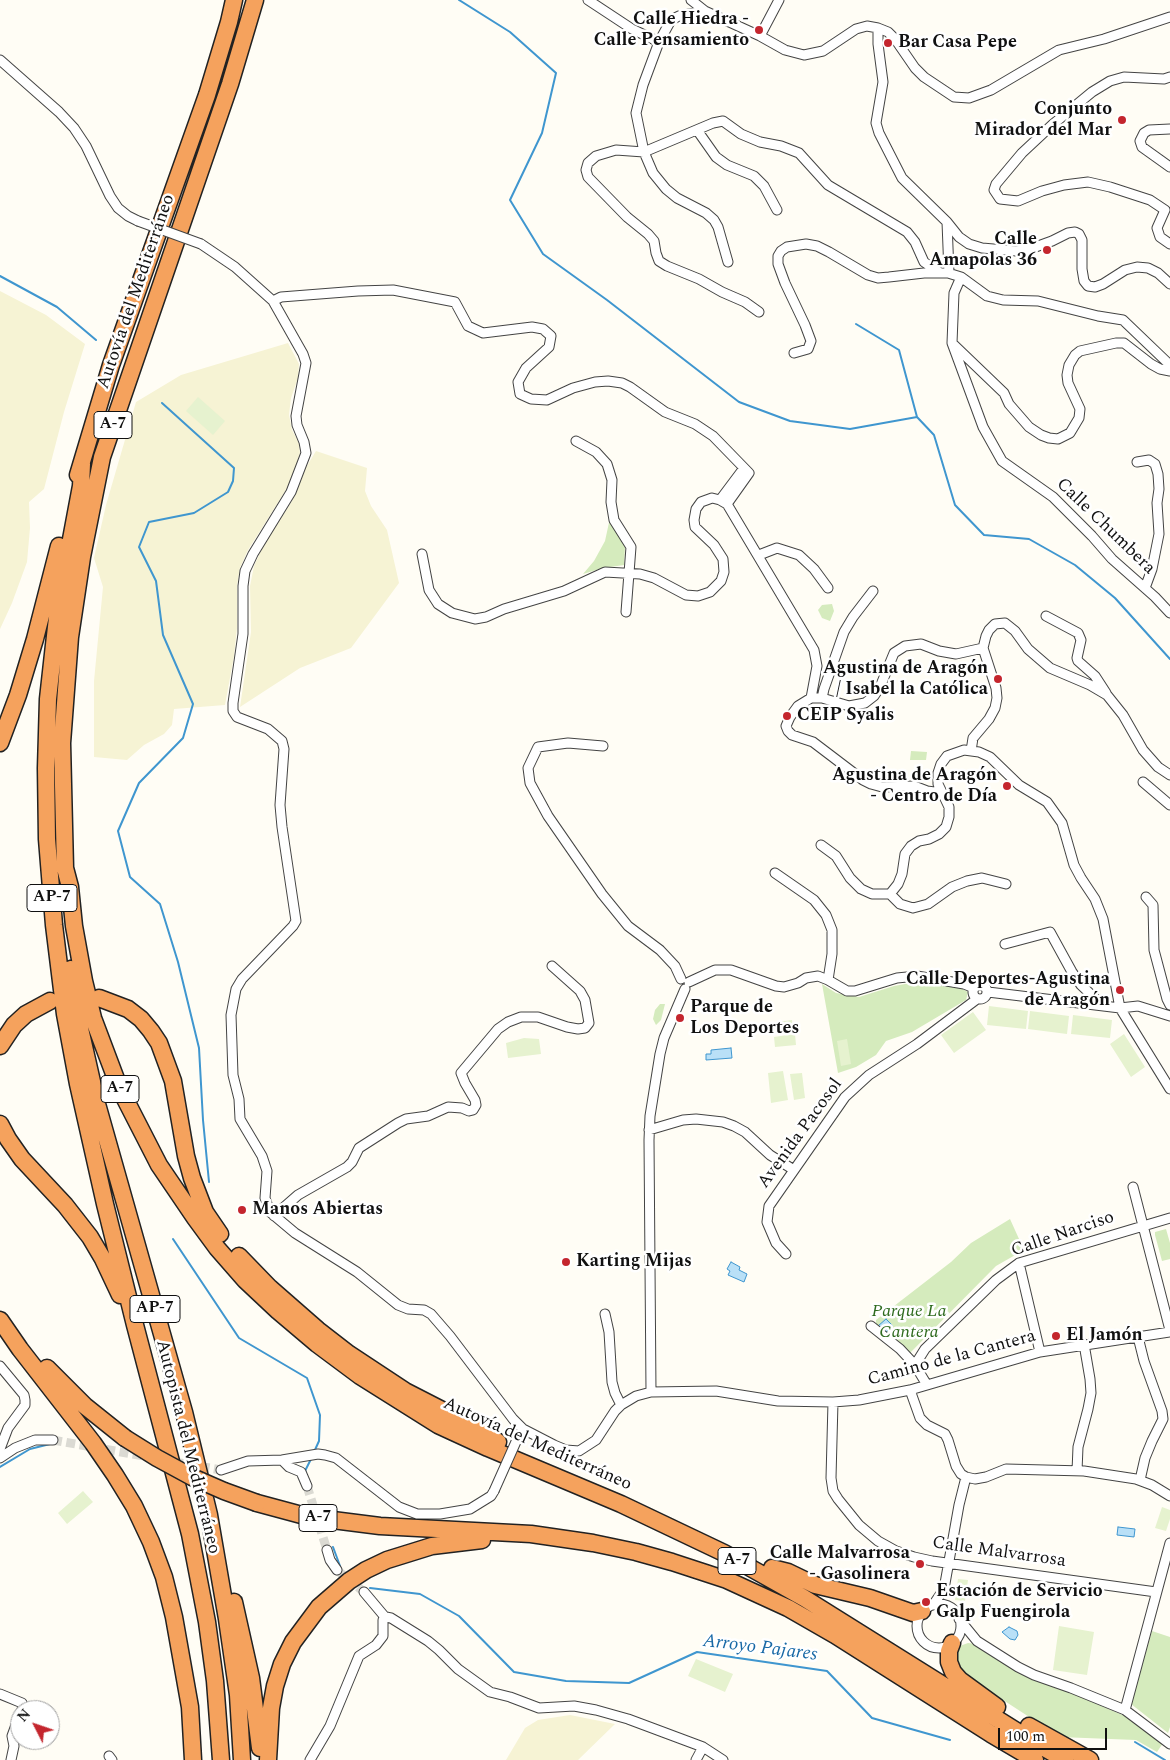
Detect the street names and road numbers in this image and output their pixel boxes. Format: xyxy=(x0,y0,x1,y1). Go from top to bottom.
street label: Autovía del Mediterráneo xyxy=(94,192,180,392)
road number: A-7 xyxy=(94,412,132,438)
street label: Calle Chumbera xyxy=(1051,474,1159,580)
road number: AP-7 xyxy=(27,884,77,911)
street label: Avenida Pacosol xyxy=(754,1075,848,1193)
road number: A-7 xyxy=(101,1076,139,1102)
street label: Calle Narciso xyxy=(1009,1207,1117,1263)
road number: AP-7 xyxy=(130,1296,180,1322)
street label: Camino de la Cantera xyxy=(866,1326,1038,1392)
street label: Autopista del Mediterráneo xyxy=(150,1338,224,1556)
street label: Autovía del Mediterráneo xyxy=(439,1394,635,1496)
road number: A-7 xyxy=(299,1505,337,1532)
street label: Calle Malvarrosa xyxy=(931,1533,1067,1573)
road number: A-7 xyxy=(718,1548,756,1574)

